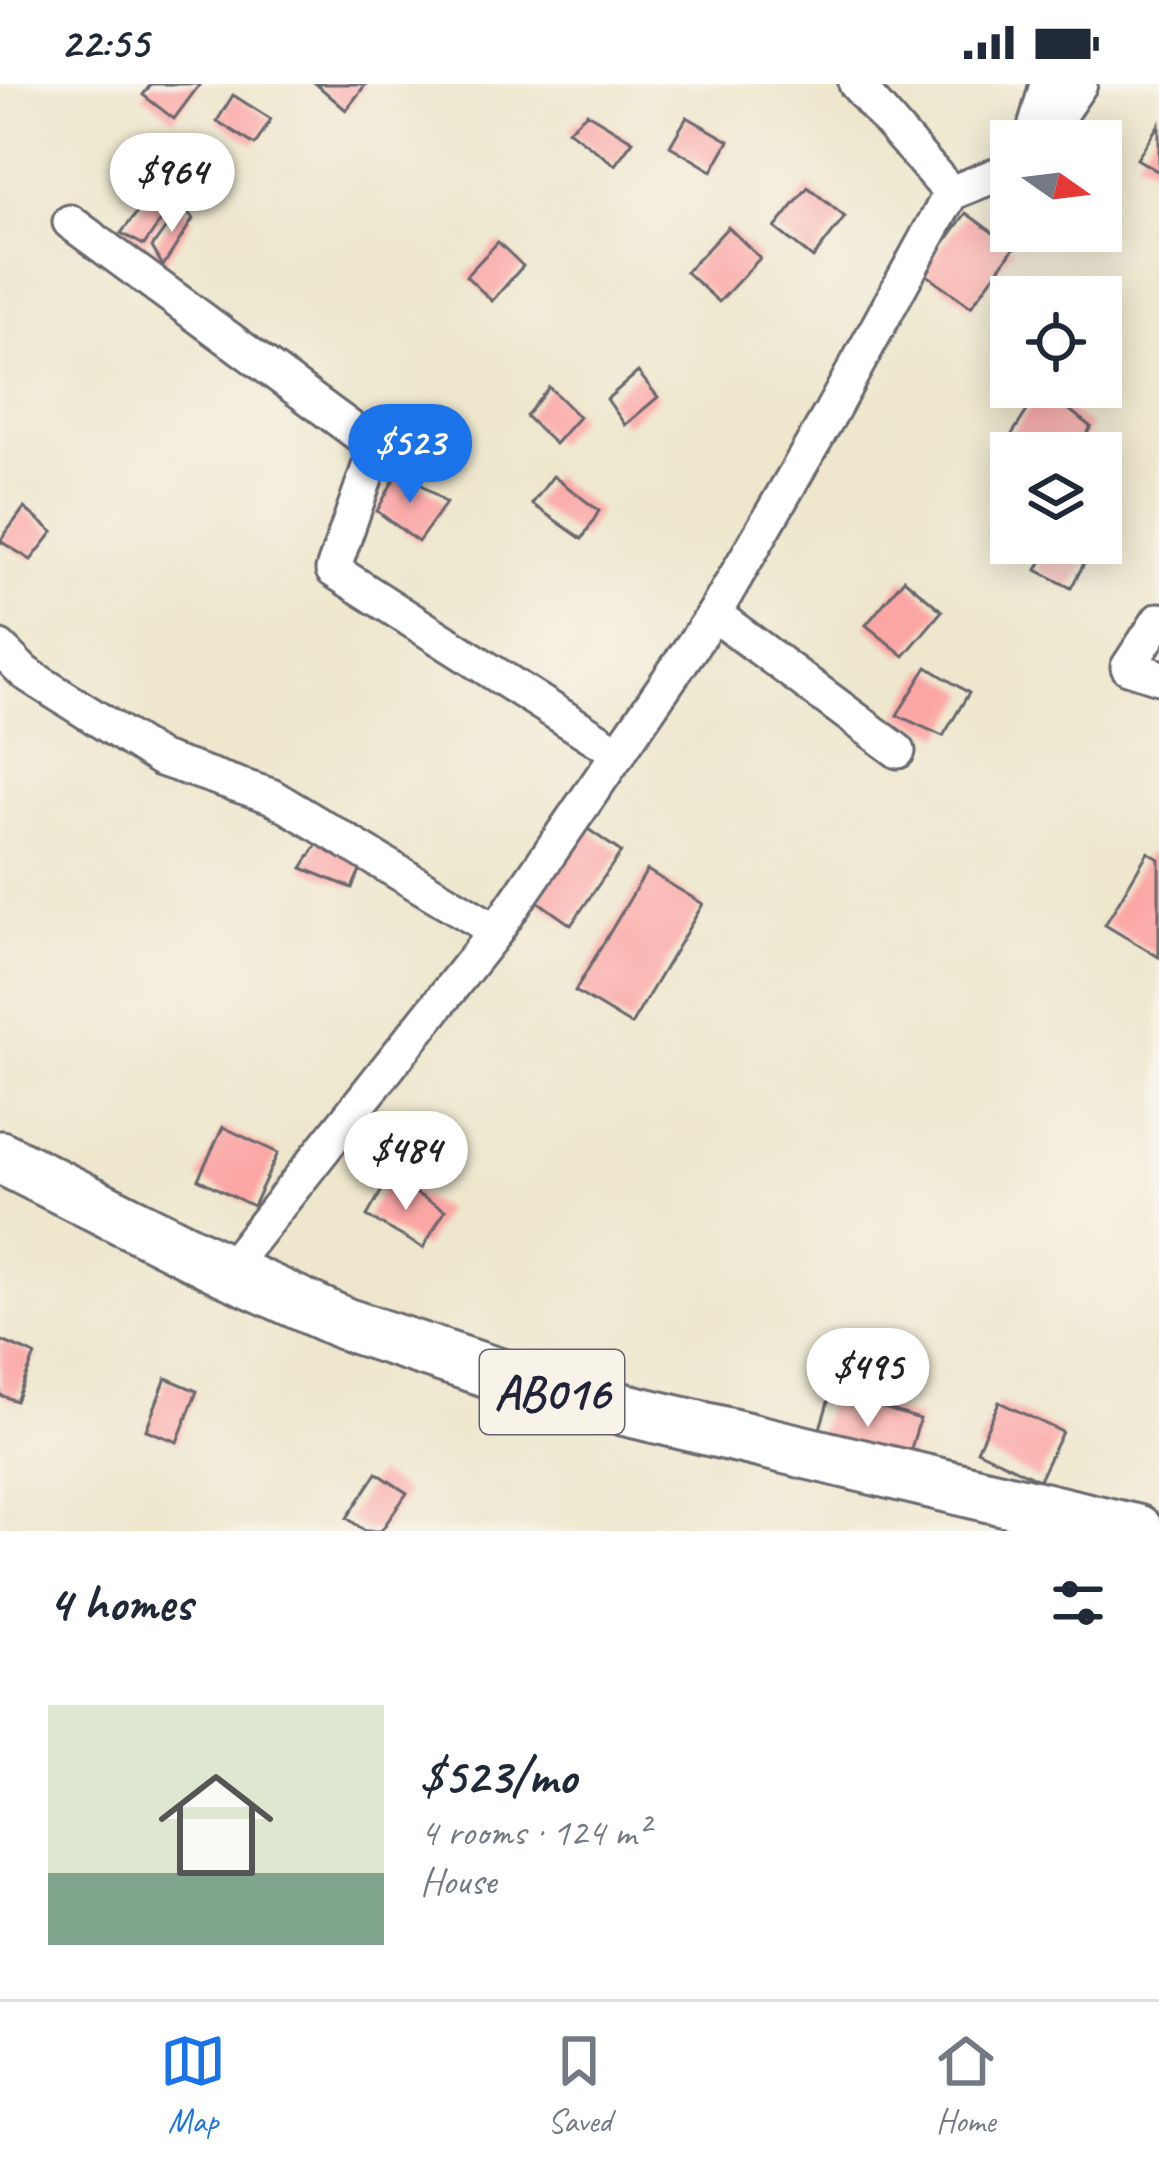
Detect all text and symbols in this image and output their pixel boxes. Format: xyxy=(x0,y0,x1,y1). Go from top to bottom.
text: 22:55 xyxy=(60,14,148,71)
north arrow xyxy=(990,120,1122,252)
map controls xyxy=(990,120,1122,564)
pin: $964 xyxy=(101,133,243,235)
text: $964 xyxy=(137,147,207,196)
button: locate xyxy=(990,276,1122,408)
pin: $523 xyxy=(339,404,481,506)
text: $523 xyxy=(375,418,445,467)
button: layers xyxy=(990,432,1122,564)
pin: $484 xyxy=(335,1111,477,1213)
text: $484 xyxy=(371,1125,441,1174)
pin: $495 xyxy=(797,1328,939,1430)
text: $495 xyxy=(833,1342,903,1391)
road number: AB016 xyxy=(480,1350,624,1434)
icon: filters xyxy=(1045,1570,1111,1636)
text: 4 homes xyxy=(48,1571,192,1635)
text: $523/mo xyxy=(420,1744,576,1808)
icon: home xyxy=(144,1753,288,1897)
text: 4 rooms · 124 m² xyxy=(420,1808,648,1857)
text: House xyxy=(420,1857,496,1906)
tab: Map xyxy=(160,2028,226,2142)
tab: Saved xyxy=(546,2028,612,2142)
tab: Home xyxy=(933,2028,999,2142)

